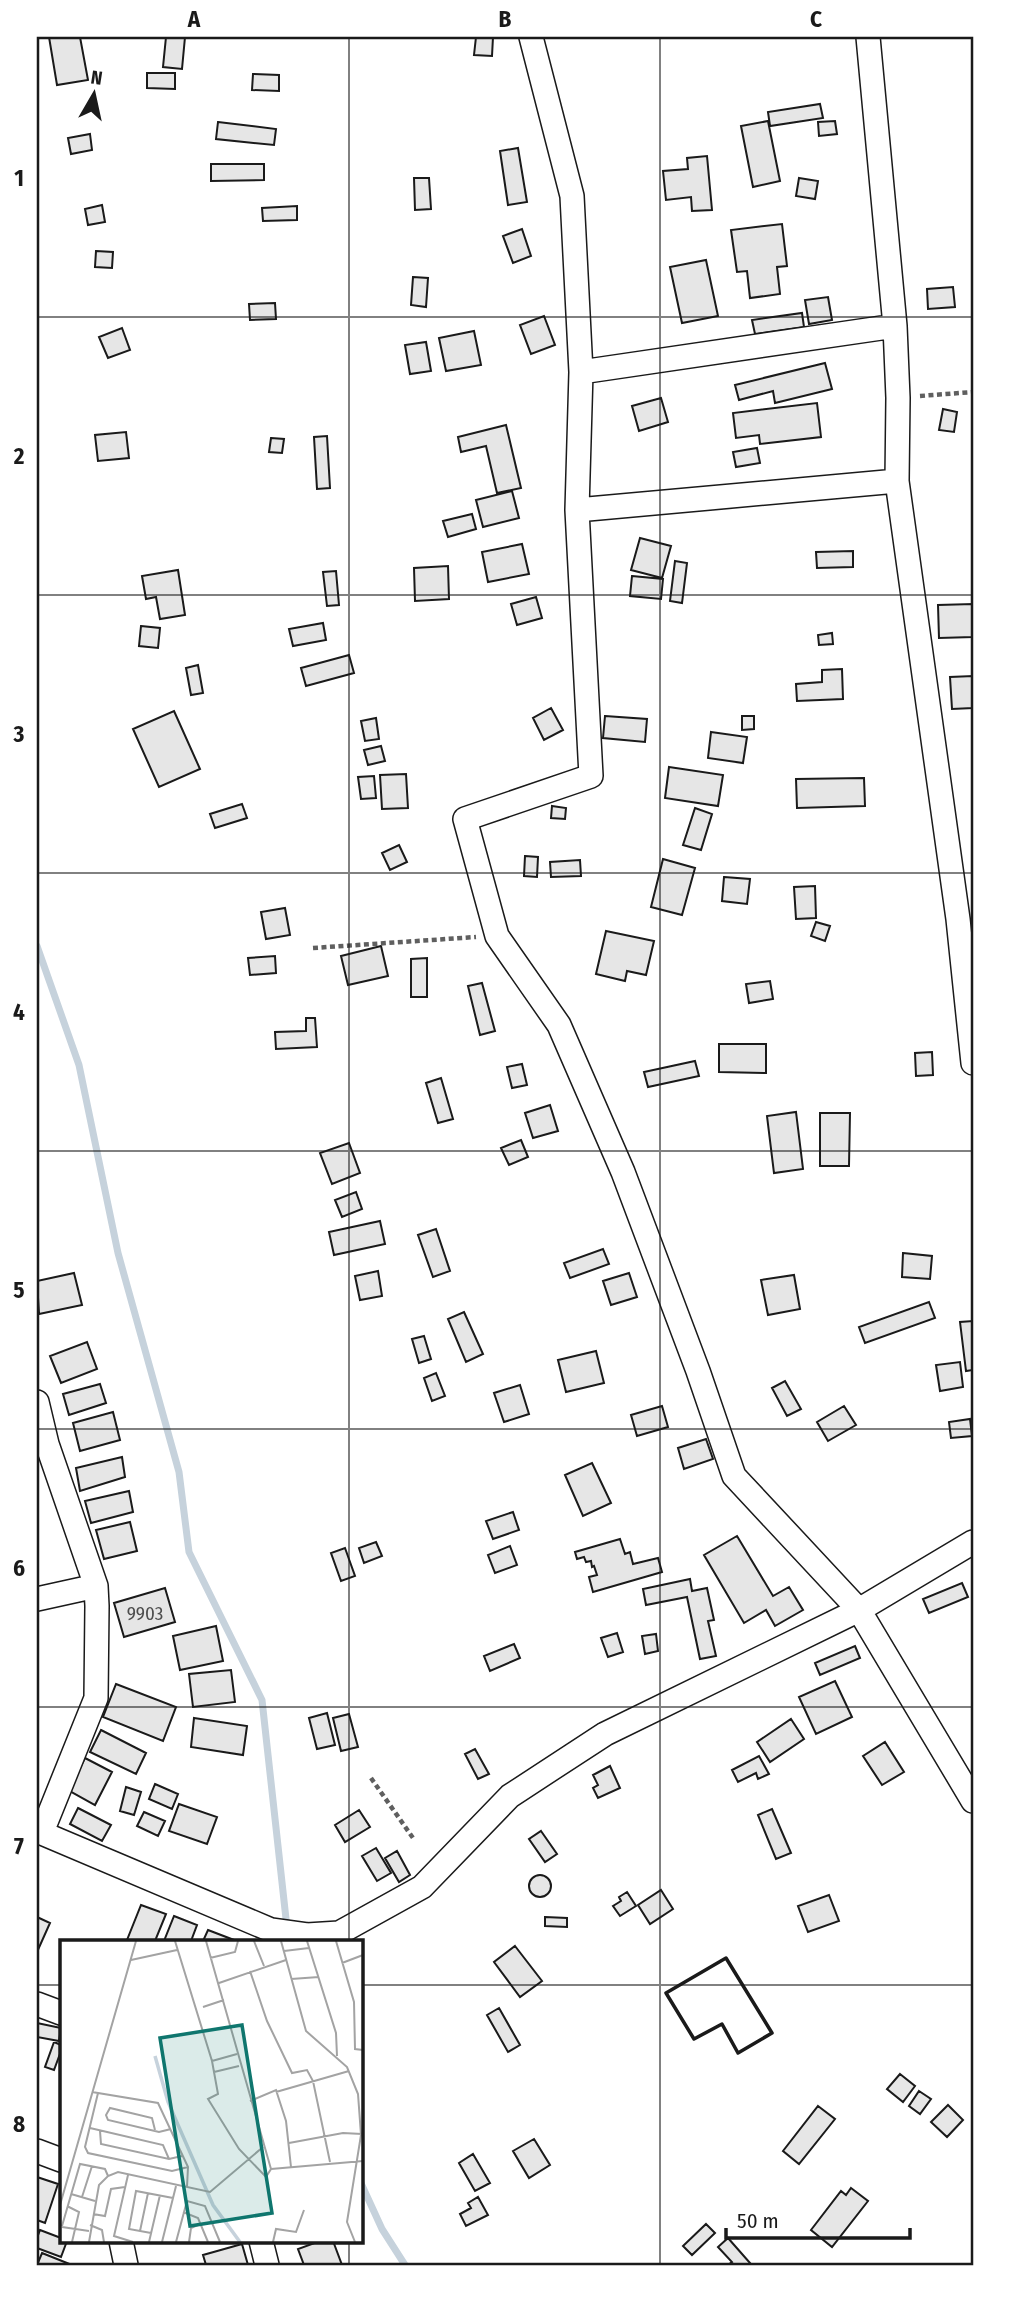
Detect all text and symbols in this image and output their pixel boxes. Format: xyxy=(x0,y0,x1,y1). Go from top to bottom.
text: A xyxy=(187,5,201,33)
text: B xyxy=(499,5,512,33)
text: C xyxy=(810,5,822,33)
north arrow xyxy=(60,60,130,130)
text: N xyxy=(89,65,104,90)
text: 1 xyxy=(14,164,24,192)
text: 2 xyxy=(13,442,25,470)
text: 3 xyxy=(13,720,25,748)
text: 4 xyxy=(13,998,25,1026)
text: 5 xyxy=(13,1276,25,1304)
text: 6 xyxy=(13,1554,25,1582)
house number: 9903 xyxy=(127,1602,163,1625)
text: 7 xyxy=(14,1832,24,1860)
inset map xyxy=(60,1940,362,2242)
text: 8 xyxy=(13,2110,25,2138)
scale bar xyxy=(726,2197,910,2241)
text: 50 m xyxy=(737,2208,779,2234)

